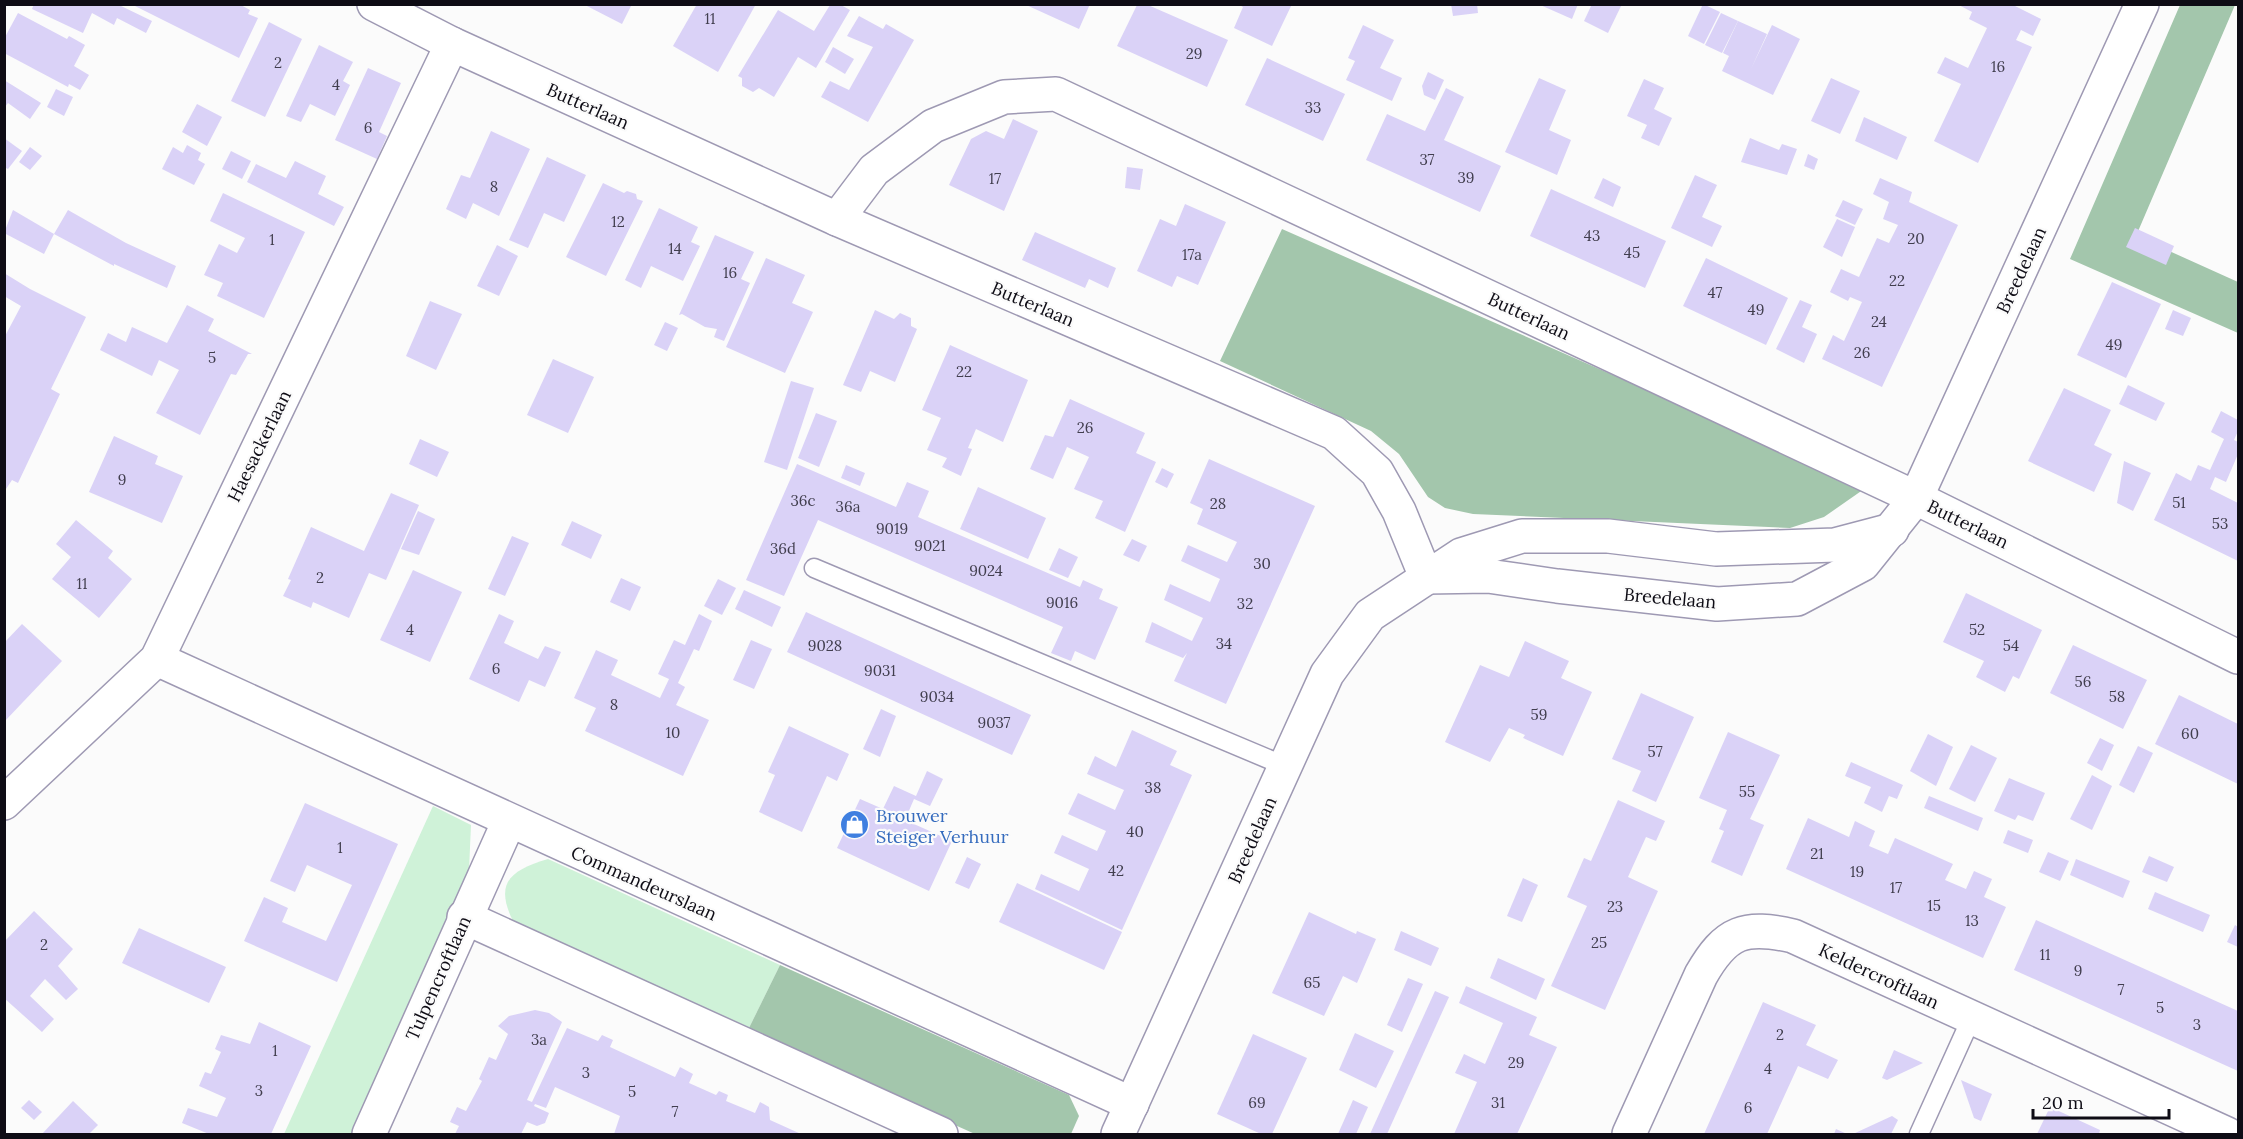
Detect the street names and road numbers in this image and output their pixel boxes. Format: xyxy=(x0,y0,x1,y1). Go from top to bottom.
street label: Butterlaan xyxy=(543,78,633,134)
street label: Breedelaan xyxy=(1991,223,2051,317)
street label: Butterlaan xyxy=(988,276,1078,332)
street label: Butterlaan xyxy=(1484,287,1574,345)
street label: Haesackerlaan xyxy=(222,386,296,506)
street label: Butterlaan xyxy=(1923,494,2013,554)
street label: Breedelaan xyxy=(1623,582,1717,614)
street label: Breedelaan xyxy=(1223,793,1281,887)
street label: Commandeurslaan xyxy=(567,841,721,926)
street label: Tulpencroftlaan xyxy=(400,912,476,1044)
street label: Keldercroftlaan xyxy=(1815,938,1943,1014)

